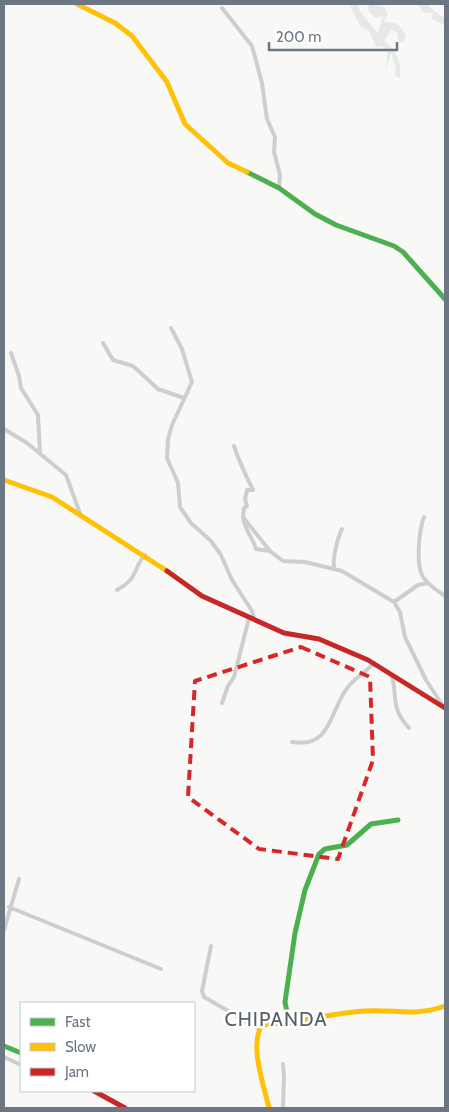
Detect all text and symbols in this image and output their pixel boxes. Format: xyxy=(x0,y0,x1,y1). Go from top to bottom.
scale bar xyxy=(269,20,396,52)
text: 200 m xyxy=(276,28,321,46)
legend xyxy=(20,1002,195,1092)
district label: CHIPANDA xyxy=(224,1007,328,1031)
text: Fast xyxy=(65,1013,90,1031)
text: Slow xyxy=(65,1038,96,1056)
text: Jam xyxy=(64,1063,89,1081)

